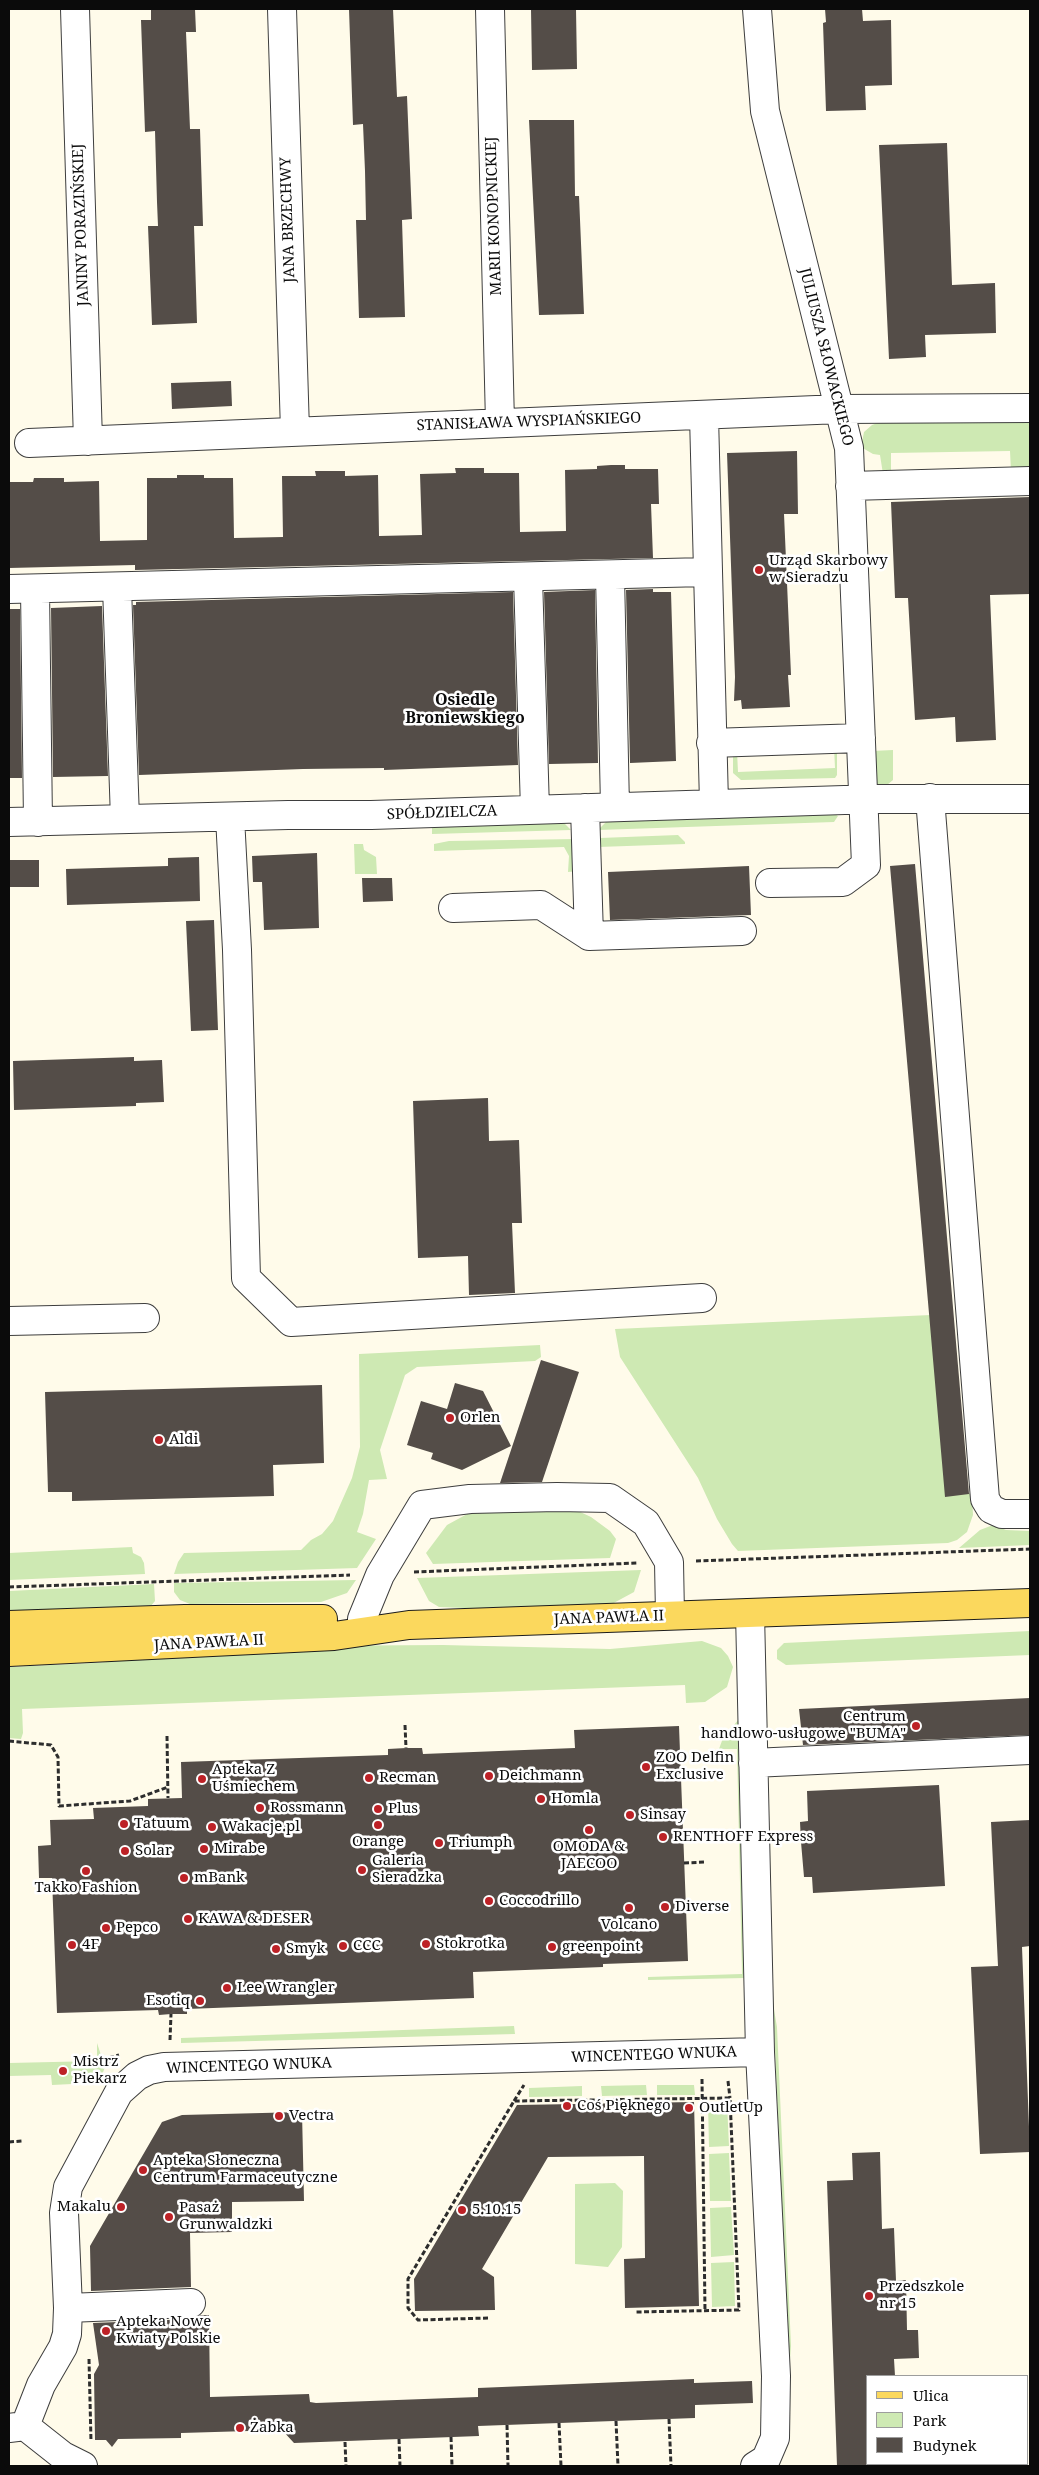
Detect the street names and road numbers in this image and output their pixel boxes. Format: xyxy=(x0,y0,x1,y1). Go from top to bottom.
street label: MARII KONOPNICKIEJ xyxy=(482,136,506,296)
street label: JANINY PORAZIŃSKIEJ xyxy=(69,143,93,307)
street label: JANA BRZECHWY xyxy=(277,157,299,283)
street label: JULIUSZA SŁOWACKIEGO xyxy=(795,266,857,448)
street label: STANISŁAWA WYSPIAŃSKIEGO xyxy=(416,409,642,435)
street label: SPÓŁDZIELCZA xyxy=(387,802,497,824)
street label: JANA PAWŁA II xyxy=(554,1607,664,1629)
street label: JANA PAWŁA II xyxy=(153,1631,265,1655)
street label: WINCENTEGO WNUKA xyxy=(571,2043,737,2067)
street label: WINCENTEGO WNUKA xyxy=(166,2054,332,2078)

